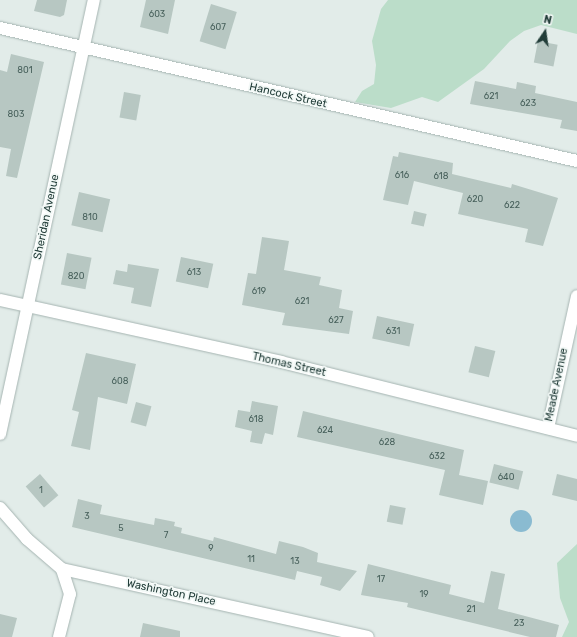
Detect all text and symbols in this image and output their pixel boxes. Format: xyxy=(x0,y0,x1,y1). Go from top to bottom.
house number: 603 xyxy=(149,9,165,19)
north arrow xyxy=(525,12,565,52)
text: N xyxy=(542,13,553,27)
house number: 607 xyxy=(210,22,226,32)
house number: 801 xyxy=(17,65,33,75)
street label: Hancock Street xyxy=(248,81,328,111)
house number: 621 xyxy=(484,91,498,101)
house number: 623 xyxy=(520,98,536,108)
house number: 803 xyxy=(8,109,24,119)
house number: 616 xyxy=(395,170,409,180)
house number: 618 xyxy=(434,171,448,181)
street label: Sheridan Avenue xyxy=(31,173,63,261)
house number: 620 xyxy=(467,194,483,204)
house number: 622 xyxy=(504,200,520,210)
house number: 810 xyxy=(82,212,98,222)
house number: 613 xyxy=(187,267,201,277)
house number: 820 xyxy=(68,271,84,281)
house number: 619 xyxy=(252,286,266,296)
house number: 621 xyxy=(295,296,309,306)
house number: 627 xyxy=(328,315,344,325)
house number: 631 xyxy=(386,326,400,336)
street label: Meade Avenue xyxy=(543,347,571,423)
street label: Thomas Street xyxy=(251,350,327,380)
house number: 608 xyxy=(112,376,128,386)
house number: 618 xyxy=(249,414,263,424)
house number: 624 xyxy=(317,425,333,435)
house number: 628 xyxy=(379,437,395,447)
house number: 632 xyxy=(429,451,445,461)
house number: 640 xyxy=(498,472,514,482)
house number: 1 xyxy=(39,485,43,495)
house number: 3 xyxy=(84,511,90,521)
house number: 5 xyxy=(118,523,124,533)
house number: 7 xyxy=(164,530,168,540)
house number: 9 xyxy=(208,543,214,553)
house number: 11 xyxy=(247,554,255,564)
house number: 13 xyxy=(290,556,300,566)
house number: 17 xyxy=(377,574,385,584)
street label: Washington Place xyxy=(125,577,217,609)
house number: 19 xyxy=(419,589,429,599)
house number: 21 xyxy=(466,604,476,614)
house number: 23 xyxy=(514,618,524,628)

